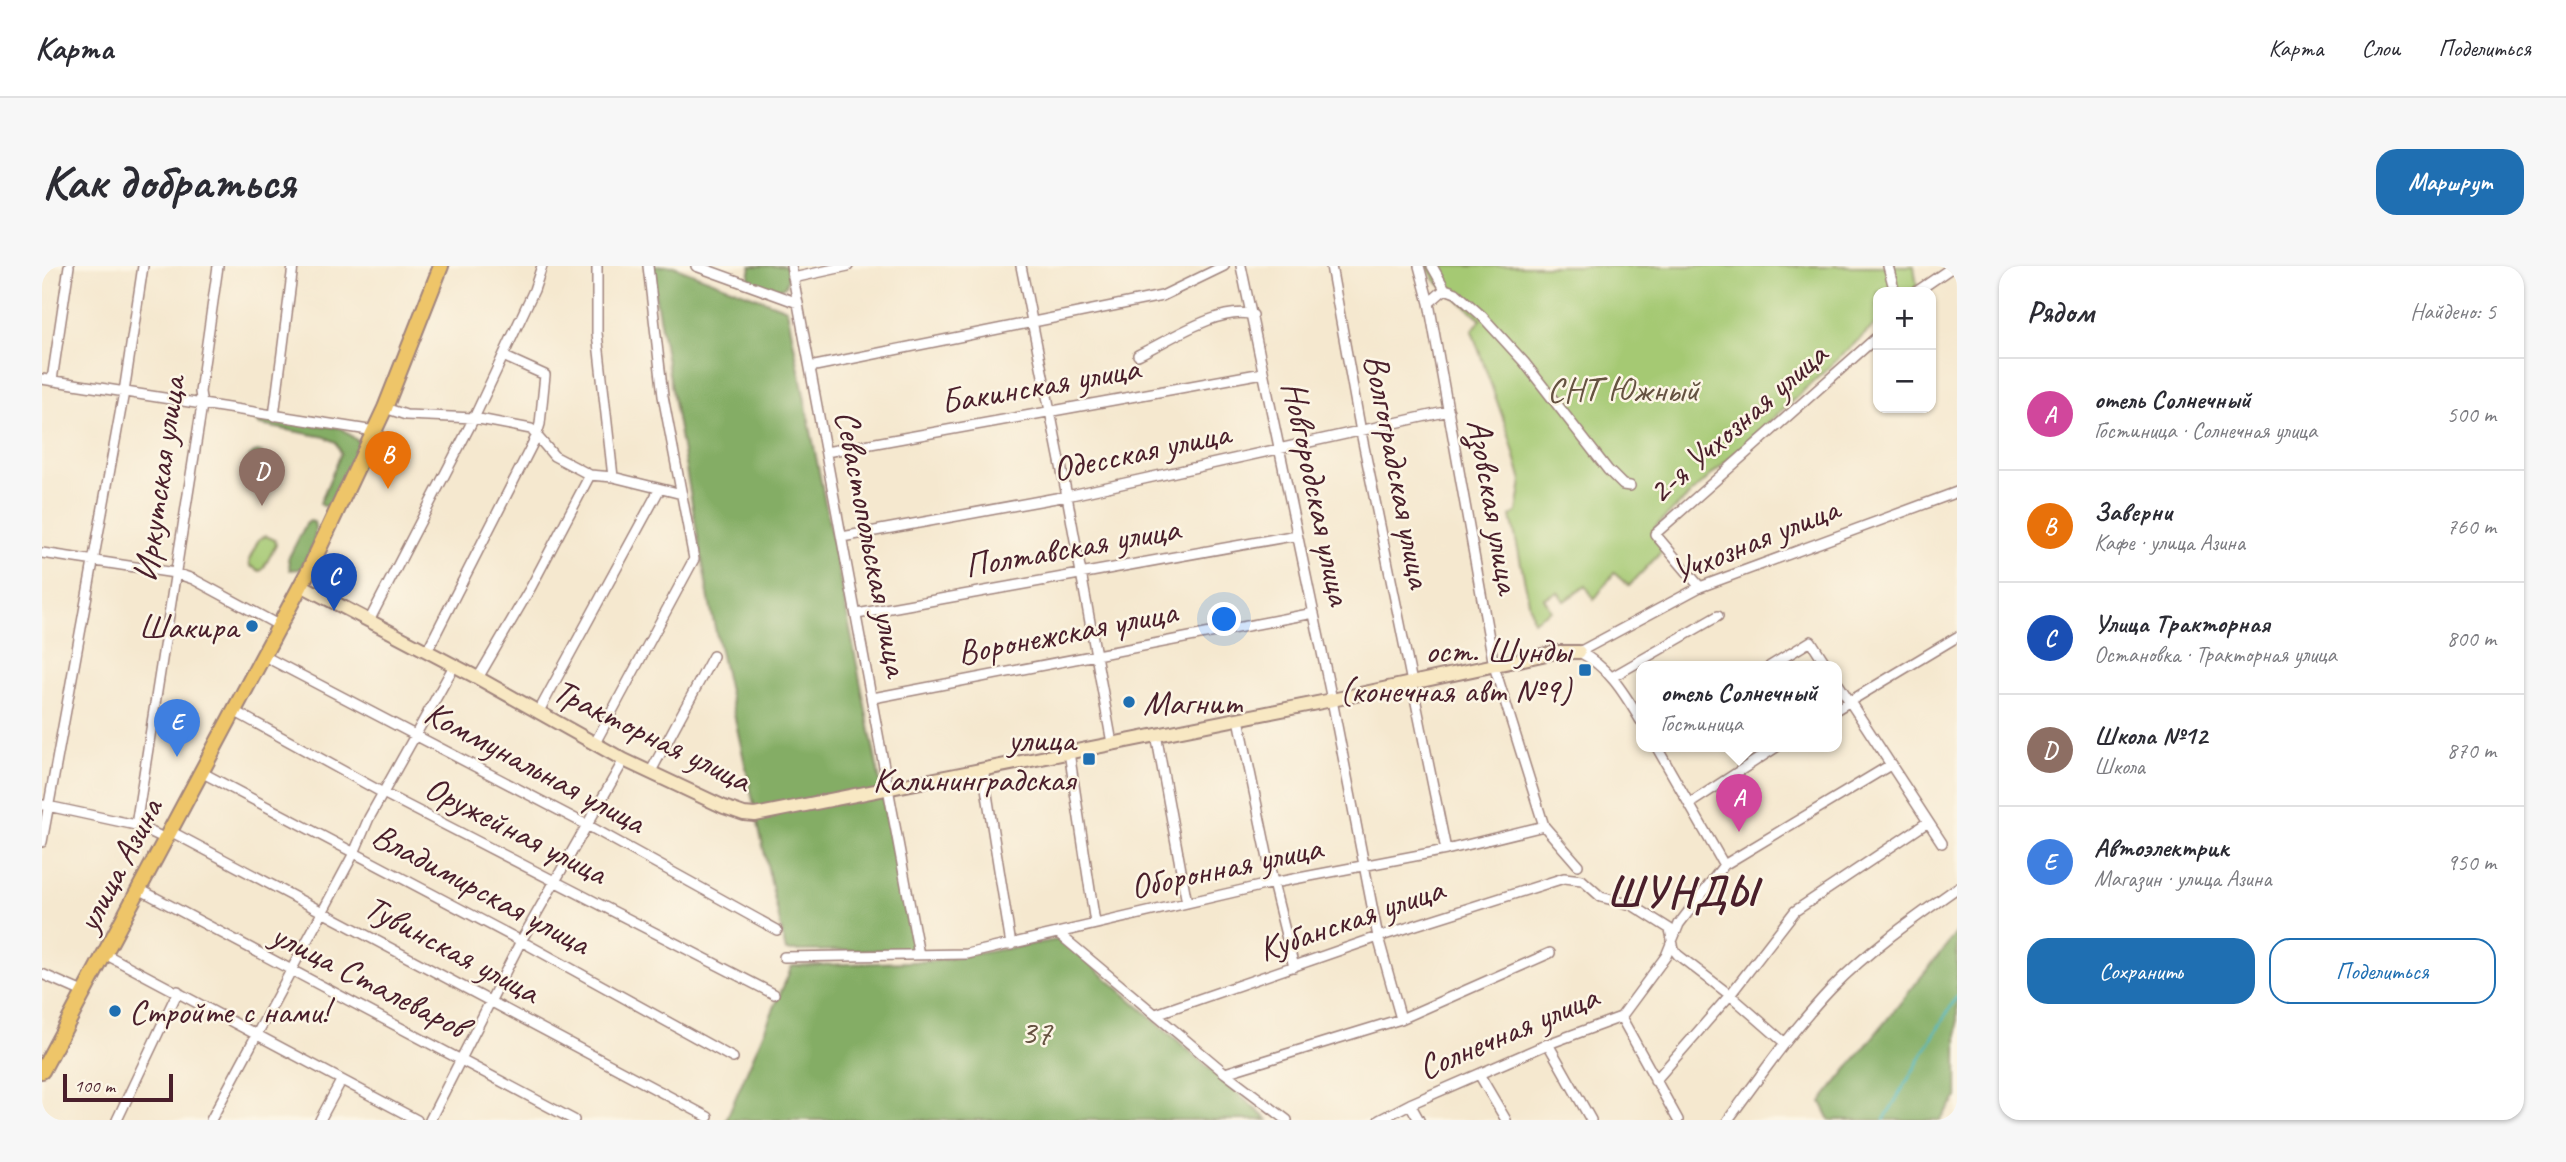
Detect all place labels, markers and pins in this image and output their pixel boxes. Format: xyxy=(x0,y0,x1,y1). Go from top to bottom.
pin: B xyxy=(365,431,411,489)
pin: D xyxy=(239,448,285,506)
pin: C xyxy=(311,553,357,611)
place label: Шакира xyxy=(138,604,241,649)
marker: Шакира xyxy=(244,618,260,634)
place label: ост. Шунды (конечная авт №9) xyxy=(1339,628,1574,713)
marker: ост. Шунды (конечная авт №9) xyxy=(1577,662,1593,678)
place label: Магнит xyxy=(1143,680,1244,725)
marker: Магнит xyxy=(1121,694,1137,710)
pin: E xyxy=(154,699,200,757)
place label: улица Калининградская xyxy=(873,717,1078,802)
marker: улица Калининградская xyxy=(1081,751,1097,767)
pin: A xyxy=(1716,774,1762,832)
place label: Стройте с нами! xyxy=(129,989,335,1034)
marker: Стройте с нами! xyxy=(107,1003,123,1019)

